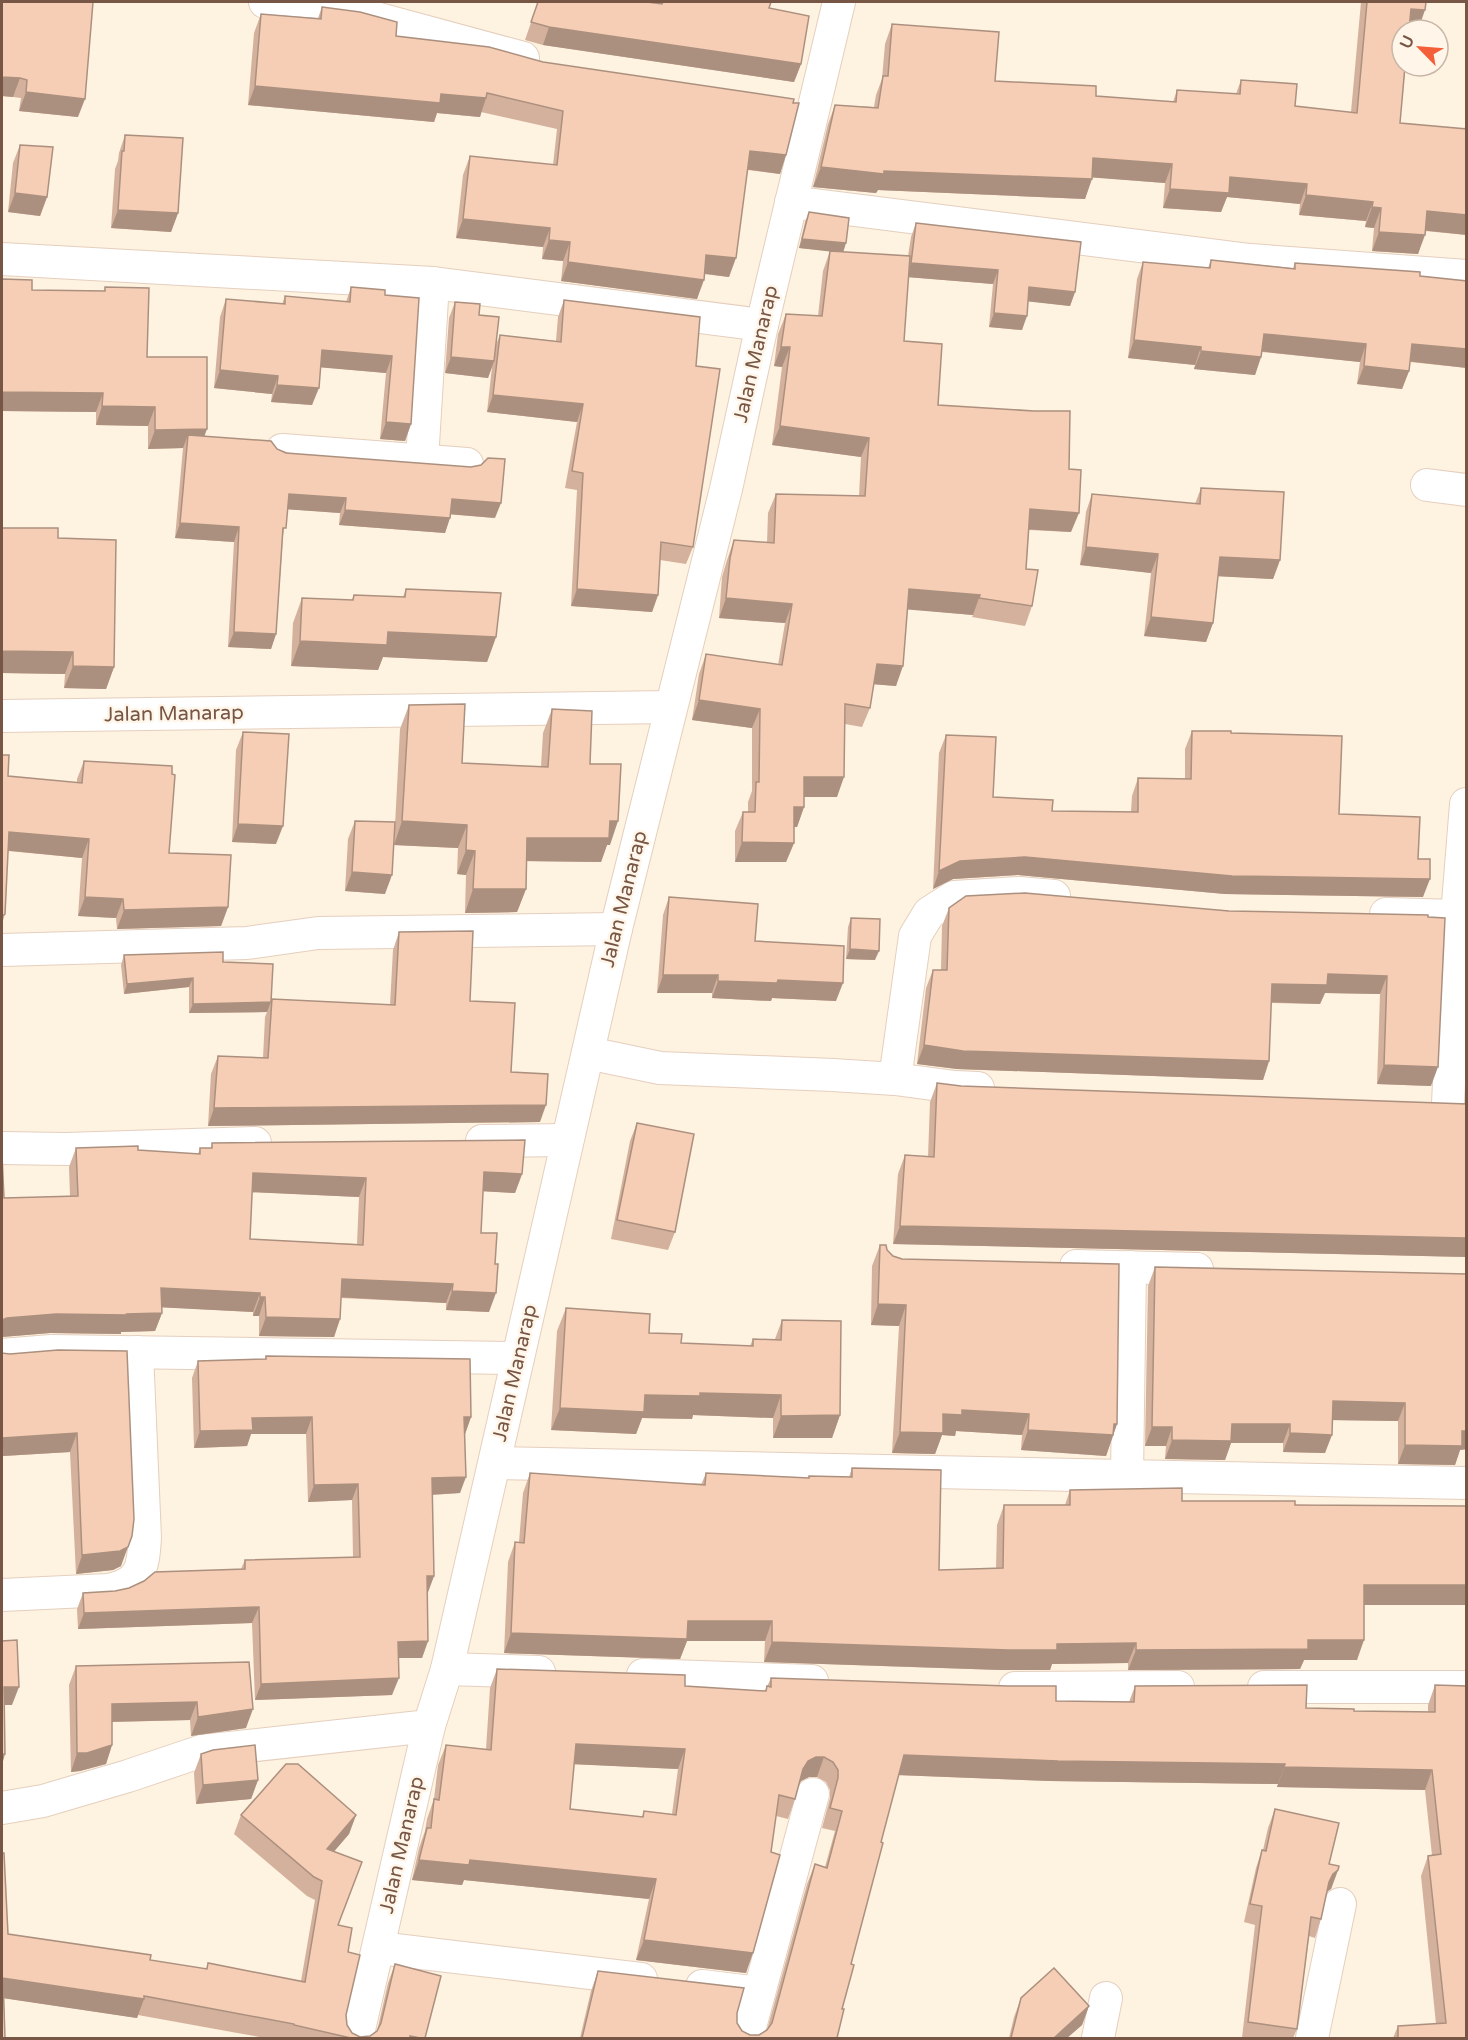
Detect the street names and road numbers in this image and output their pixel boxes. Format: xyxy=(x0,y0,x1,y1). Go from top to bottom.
street label: Jalan Manarap xyxy=(729,283,783,425)
street label: Jalan Manarap xyxy=(104,701,244,727)
street label: Jalan Manarap xyxy=(595,828,653,970)
street label: Jalan Manarap xyxy=(488,1302,542,1444)
street label: Jalan Manarap xyxy=(375,1774,429,1916)

